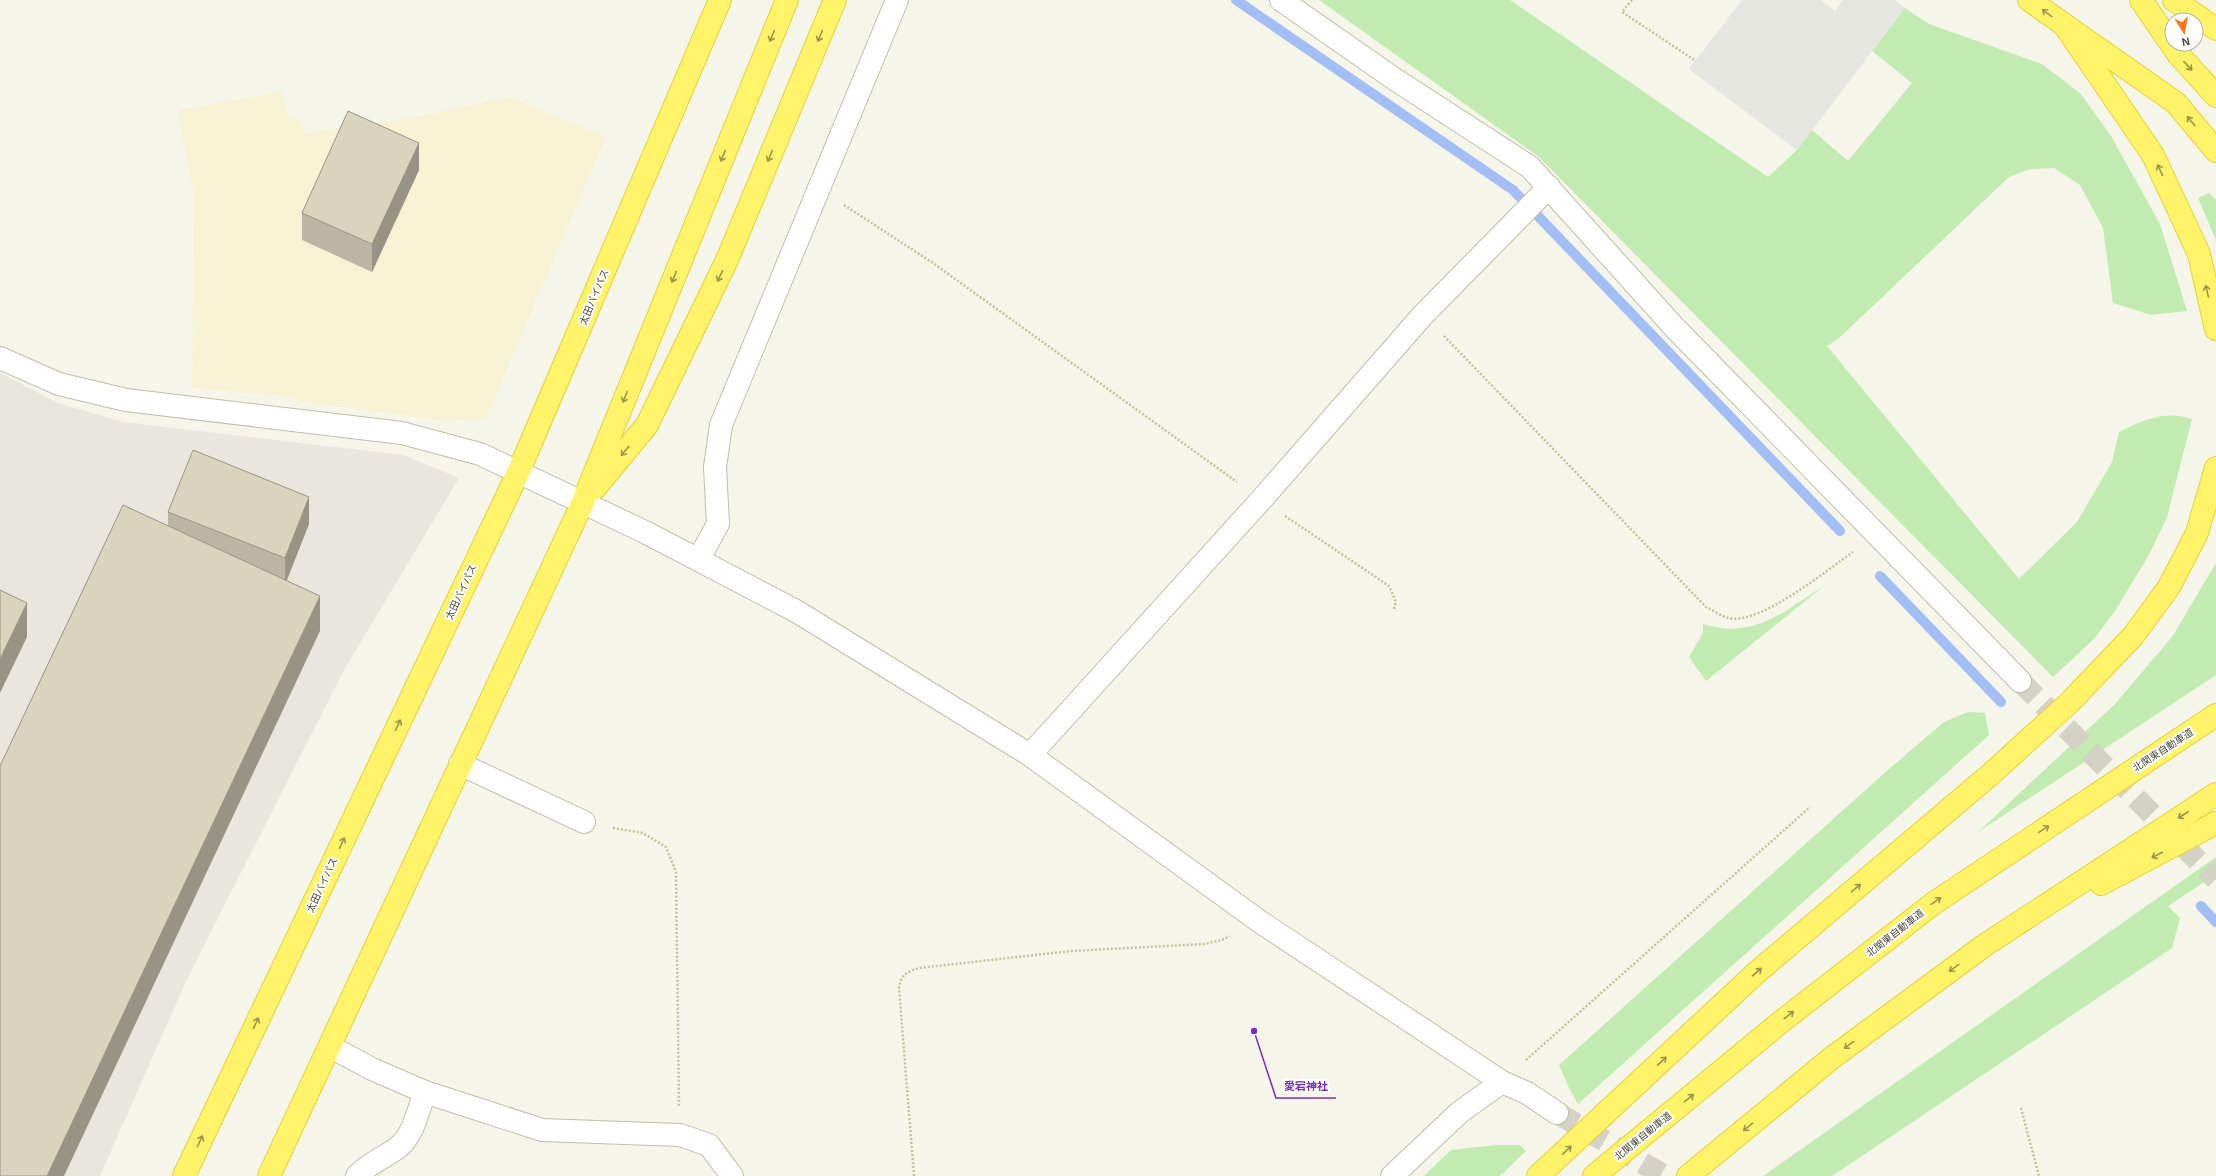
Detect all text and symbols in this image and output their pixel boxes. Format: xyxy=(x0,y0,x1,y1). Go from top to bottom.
one-way arrow xyxy=(2041,9,2052,17)
north arrow xyxy=(2164,12,2204,52)
one-way arrow xyxy=(768,30,775,42)
one-way arrow xyxy=(815,30,823,42)
text: N xyxy=(2181,35,2191,48)
one-way arrow xyxy=(2183,61,2193,71)
one-way arrow xyxy=(2186,116,2195,126)
one-way arrow xyxy=(719,150,726,162)
one-way arrow xyxy=(766,150,774,162)
one-way arrow xyxy=(2156,165,2163,177)
street label: 太田バイパス xyxy=(577,267,611,327)
one-way arrow xyxy=(669,270,677,282)
one-way arrow xyxy=(716,270,723,282)
one-way arrow xyxy=(2203,285,2211,298)
one-way arrow xyxy=(620,391,628,403)
one-way arrow xyxy=(621,446,630,457)
street label: 太田バイパス xyxy=(443,563,479,621)
one-way arrow xyxy=(395,720,402,732)
street label: 北関東自動車道 xyxy=(2131,726,2195,774)
one-way arrow xyxy=(2178,811,2189,819)
one-way arrow xyxy=(2038,825,2049,833)
one-way arrow xyxy=(339,837,346,849)
one-way arrow xyxy=(2151,852,2163,859)
street label: 太田バイパス xyxy=(304,856,340,914)
one-way arrow xyxy=(1851,884,1862,893)
one-way arrow xyxy=(1930,897,1941,905)
street label: 北関東自動車道 xyxy=(1864,907,1926,959)
one-way arrow xyxy=(1948,964,1959,972)
one-way arrow xyxy=(1752,968,1762,977)
one-way arrow xyxy=(1784,1011,1795,1020)
one-way arrow xyxy=(253,1018,260,1030)
one-way arrow xyxy=(1844,1041,1855,1049)
one-way arrow xyxy=(1657,1057,1667,1066)
callout: 愛宕神社 xyxy=(1276,1075,1336,1098)
text: 愛宕神社 xyxy=(1284,1080,1328,1092)
one-way arrow xyxy=(1683,1093,1694,1102)
street label: 北関東自動車道 xyxy=(1612,1110,1674,1162)
one-way arrow xyxy=(1742,1122,1753,1131)
one-way arrow xyxy=(197,1135,204,1147)
one-way arrow xyxy=(1562,1145,1572,1154)

